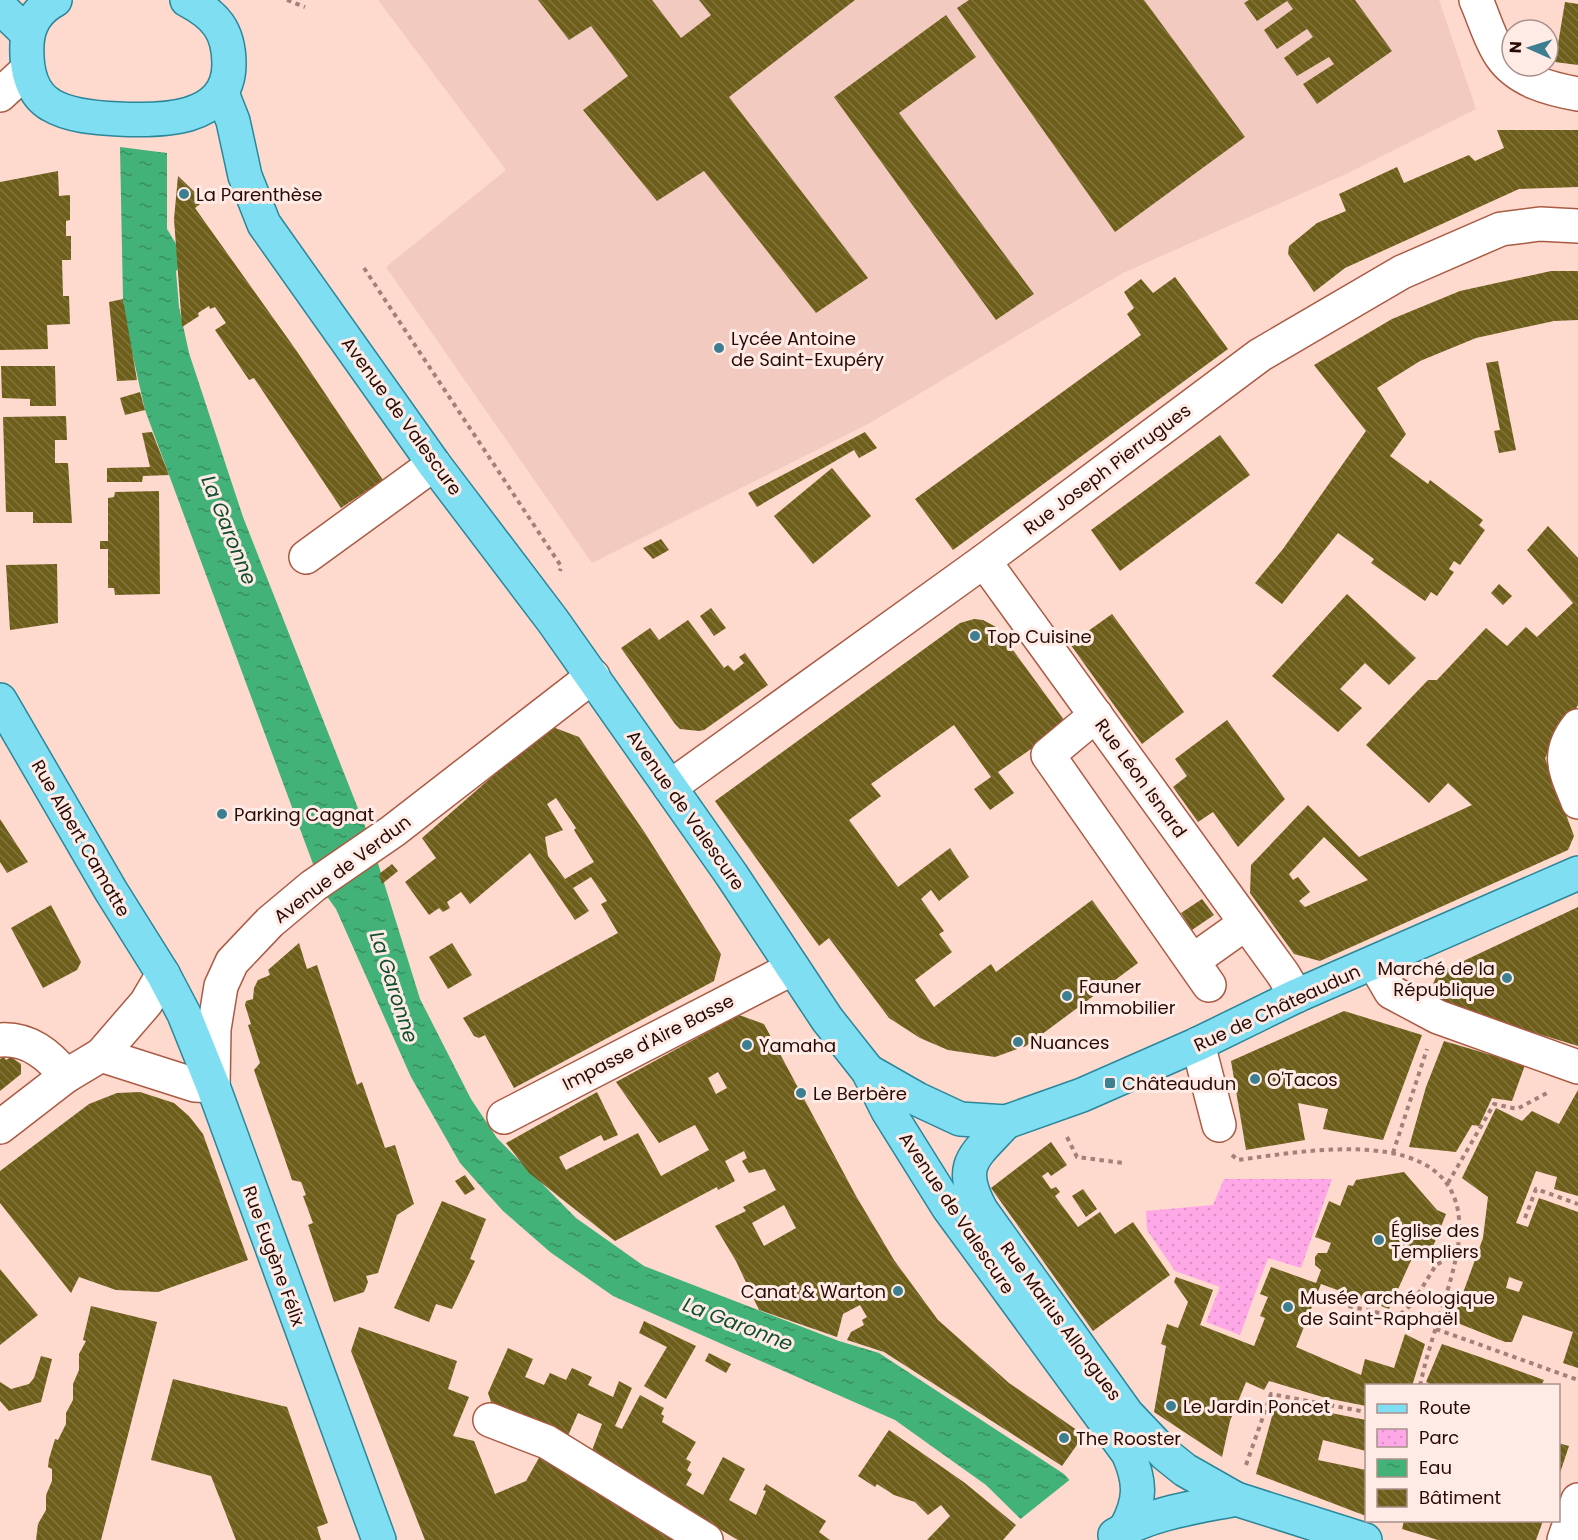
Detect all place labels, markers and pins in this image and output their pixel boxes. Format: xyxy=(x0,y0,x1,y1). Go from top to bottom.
place label: La Parenthèse xyxy=(196,182,323,207)
marker: La Parenthèse xyxy=(177,187,191,201)
place label: Lycée Antoine de Saint-Exupéry xyxy=(731,326,884,372)
marker: Lycée Antoine de Saint-Exupéry xyxy=(712,341,726,355)
place label: Top Cuisine xyxy=(987,624,1092,649)
marker: Top Cuisine xyxy=(968,629,982,643)
place label: Parking Cagnat xyxy=(234,802,374,827)
marker: Parking Cagnat xyxy=(215,807,229,821)
place label: Marché de la République xyxy=(1377,956,1495,1002)
marker: Marché de la République xyxy=(1500,971,1514,985)
place label: Fauner Immobilier xyxy=(1079,974,1176,1020)
marker: Fauner Immobilier xyxy=(1060,989,1074,1003)
place label: Nuances xyxy=(1030,1030,1109,1055)
place label: Yamaha xyxy=(759,1033,836,1058)
marker: Nuances xyxy=(1011,1035,1025,1049)
marker: Yamaha xyxy=(740,1038,754,1052)
place label: O'Tacos xyxy=(1267,1067,1338,1092)
place label: Châteaudun xyxy=(1122,1071,1236,1096)
marker: O'Tacos xyxy=(1248,1072,1262,1086)
marker: Châteaudun xyxy=(1103,1076,1117,1090)
place label: Le Berbère xyxy=(813,1081,907,1106)
marker: Le Berbère xyxy=(794,1086,808,1100)
place label: Église des Templiers xyxy=(1391,1218,1479,1264)
marker: Église des Templiers xyxy=(1372,1233,1386,1247)
place label: Canat & Warton xyxy=(741,1279,886,1304)
marker: Canat & Warton xyxy=(891,1284,905,1298)
place label: Musée archéologique de Saint-Raphaël xyxy=(1300,1285,1495,1331)
marker: Musée archéologique de Saint-Raphaël xyxy=(1281,1300,1295,1314)
place label: Le Jardin Poncet xyxy=(1183,1394,1330,1419)
marker: Le Jardin Poncet xyxy=(1164,1399,1178,1413)
place label: The Rooster xyxy=(1076,1426,1181,1451)
marker: The Rooster xyxy=(1057,1431,1071,1445)

